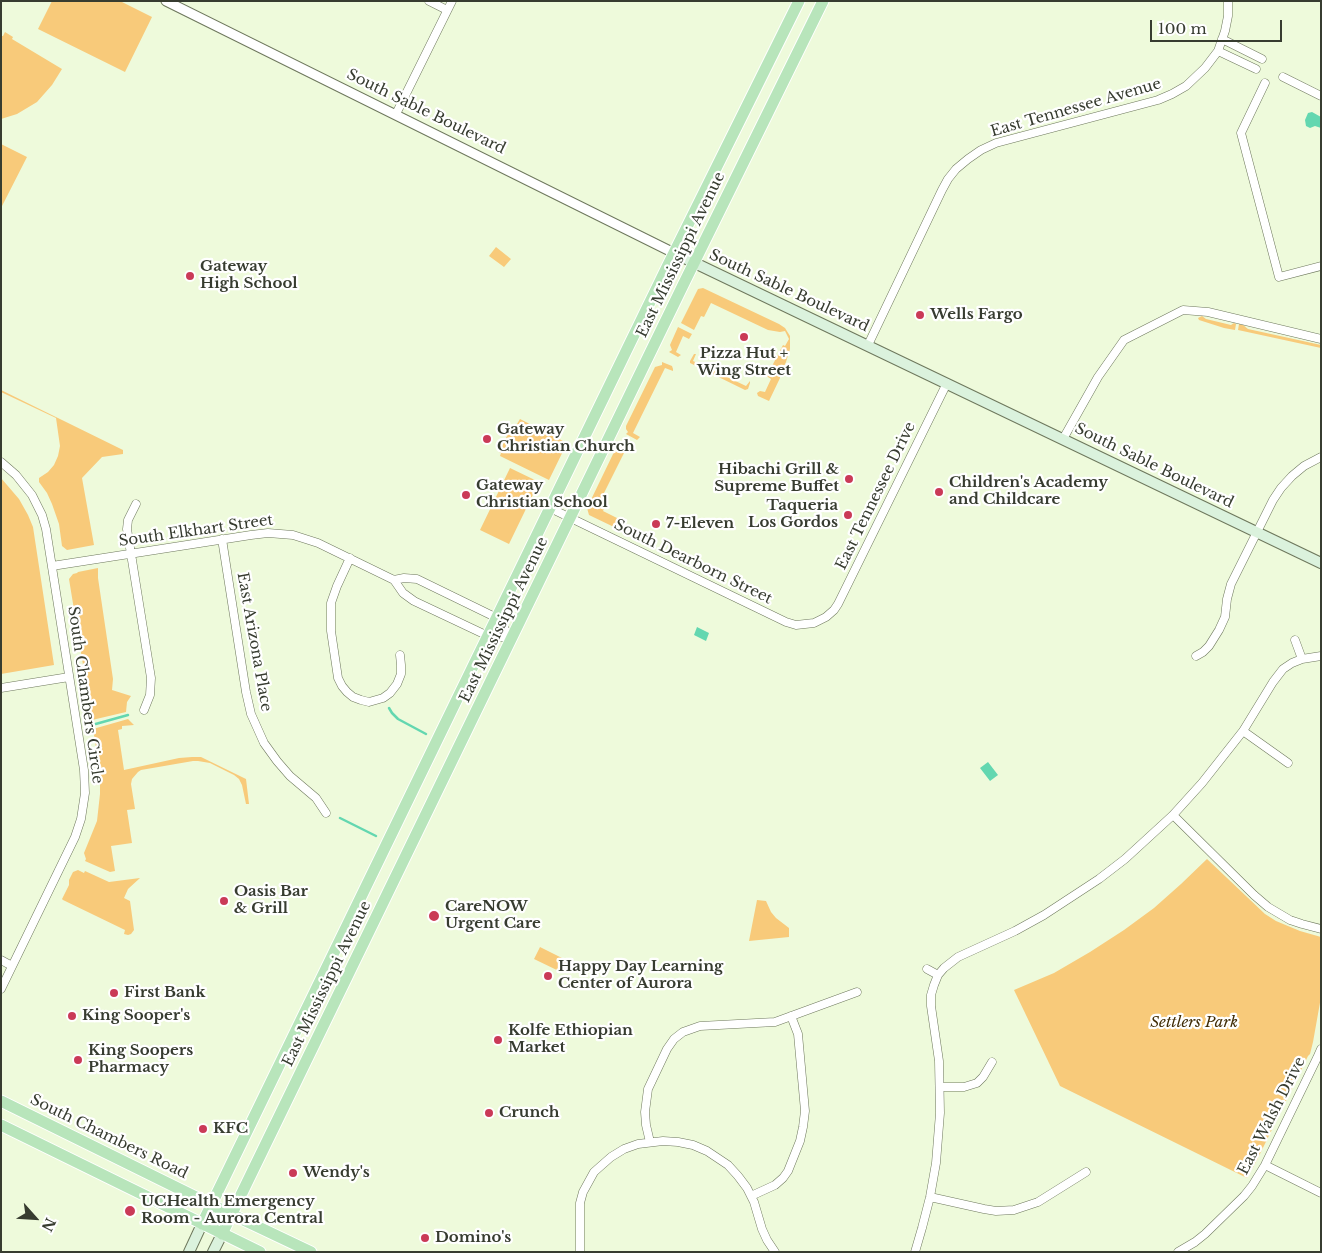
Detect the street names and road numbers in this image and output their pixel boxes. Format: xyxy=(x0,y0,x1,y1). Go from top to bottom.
street label: South Sable Boulevard xyxy=(344,66,508,158)
street label: East Tennessee Avenue xyxy=(989,75,1163,141)
street label: East Mississippi Avenue xyxy=(633,169,729,341)
street label: South Sable Boulevard xyxy=(706,246,872,336)
street label: East Tennessee Drive xyxy=(832,419,920,573)
street label: South Sable Boulevard xyxy=(1072,420,1236,512)
street label: South Elkhart Street xyxy=(118,511,274,551)
street label: South Dearborn Street xyxy=(611,516,775,608)
street label: East Mississippi Avenue xyxy=(456,534,552,706)
street label: East Arizona Place xyxy=(233,571,275,713)
street label: South Chambers Circle xyxy=(64,605,106,785)
street label: East Mississippi Avenue xyxy=(279,898,375,1070)
street label: East Walsh Drive xyxy=(1235,1054,1309,1178)
street label: South Chambers Road xyxy=(27,1091,191,1183)

